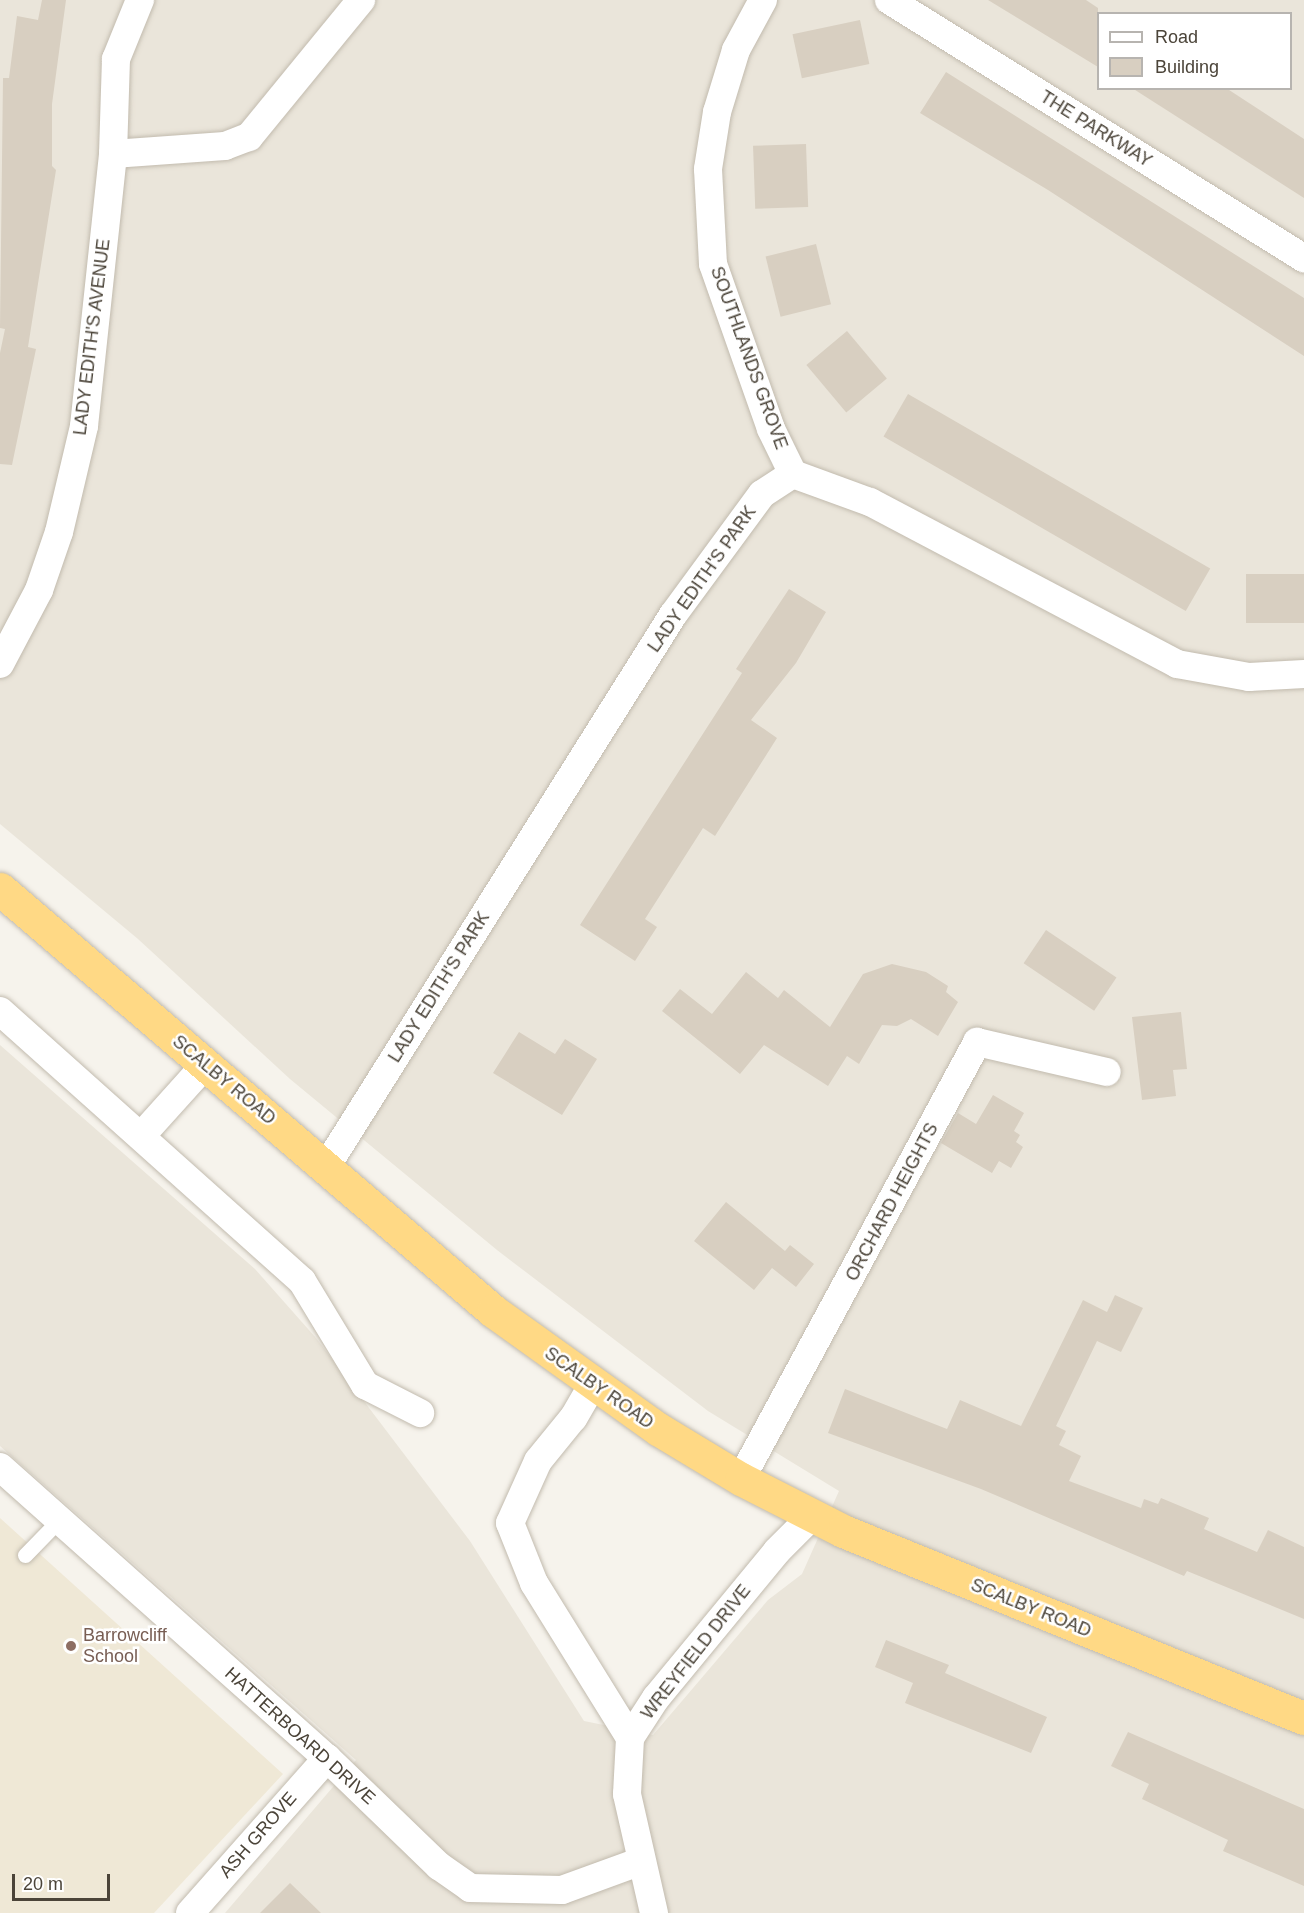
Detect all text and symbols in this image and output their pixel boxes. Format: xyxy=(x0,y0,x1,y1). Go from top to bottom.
legend xyxy=(1097,12,1292,90)
text: Road xyxy=(1155,27,1198,47)
text: Building xyxy=(1155,57,1219,77)
street label: THE PARKWAY xyxy=(1036,86,1156,172)
street label: LADY EDITH'S AVENUE xyxy=(69,237,115,437)
street label: SOUTHLANDS GROVE xyxy=(706,264,792,452)
street label: LADY EDITH'S PARK xyxy=(643,501,761,657)
street label: LADY EDITH'S PARK xyxy=(384,907,494,1067)
street label: SCALBY ROAD xyxy=(168,1031,280,1129)
street label: ORCHARD HEIGHTS xyxy=(841,1119,943,1285)
street label: SCALBY ROAD xyxy=(540,1342,658,1434)
street label: SCALBY ROAD xyxy=(968,1574,1094,1642)
street label: WREYFIELD DRIVE xyxy=(637,1580,755,1724)
place label: Barrowcliff School xyxy=(83,1625,167,1668)
marker: Barrowcliff School xyxy=(64,1639,78,1653)
street label: HATTERBOARD DRIVE xyxy=(220,1663,380,1809)
street label: ASH GROVE xyxy=(215,1788,301,1882)
scale bar xyxy=(15,1862,112,1900)
text: 20 m xyxy=(23,1874,63,1894)

